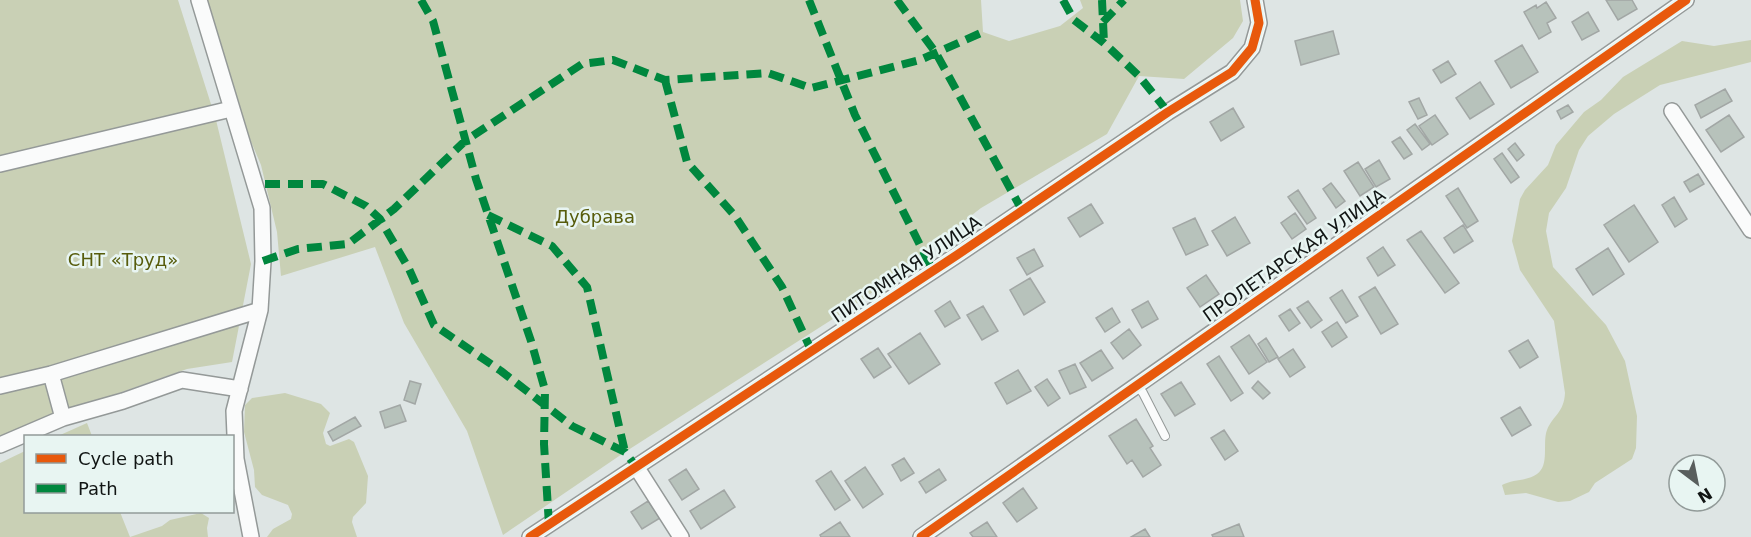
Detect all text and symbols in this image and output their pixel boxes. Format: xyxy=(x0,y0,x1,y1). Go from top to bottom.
street label: ПРОЛЕТАРСКАЯ УЛИЦА xyxy=(1199,184,1390,326)
park label: Дубрава xyxy=(555,206,635,227)
street label: ПИТОМНАЯ УЛИЦА xyxy=(827,211,985,327)
park label: СНТ «Труд» xyxy=(68,249,178,270)
legend xyxy=(24,435,234,513)
text: Cycle path xyxy=(78,448,174,469)
north arrow xyxy=(1667,453,1727,513)
text: Path xyxy=(78,478,118,499)
text: N xyxy=(1694,484,1715,507)

